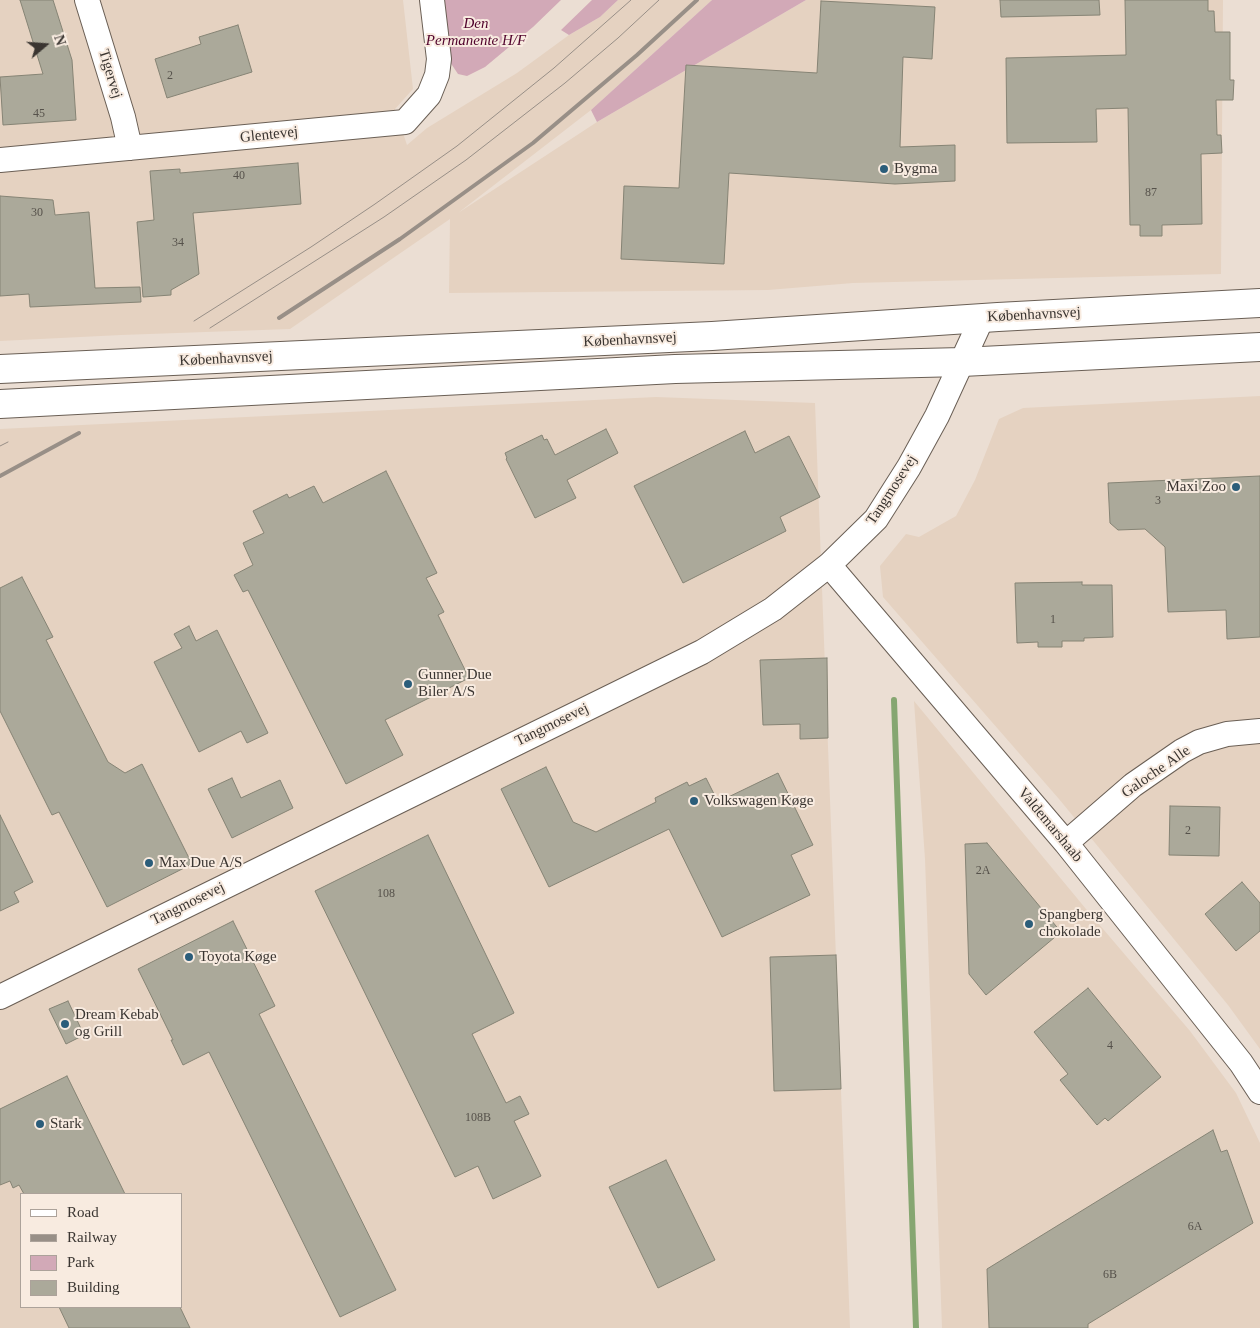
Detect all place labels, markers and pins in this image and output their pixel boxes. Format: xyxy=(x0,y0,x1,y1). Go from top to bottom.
place label: Bygma xyxy=(894,160,937,178)
marker: Bygma xyxy=(878,163,890,175)
place label: Maxi Zoo xyxy=(1166,478,1226,496)
marker: Maxi Zoo xyxy=(1230,481,1242,493)
place label: Gunner Due Biler A/S xyxy=(418,666,492,701)
marker: Gunner Due Biler A/S xyxy=(402,678,414,690)
place label: Volkswagen Køge xyxy=(704,792,813,810)
marker: Volkswagen Køge xyxy=(688,795,700,807)
place label: Max Due A/S xyxy=(159,854,242,872)
marker: Max Due A/S xyxy=(143,857,155,869)
place label: Spangberg chokolade xyxy=(1039,906,1103,941)
marker: Spangberg chokolade xyxy=(1023,918,1035,930)
place label: Toyota Køge xyxy=(199,948,277,966)
marker: Toyota Køge xyxy=(183,951,195,963)
place label: Dream Kebab og Grill xyxy=(75,1006,159,1041)
marker: Dream Kebab og Grill xyxy=(59,1018,71,1030)
place label: Stark xyxy=(50,1115,82,1133)
marker: Stark xyxy=(34,1118,46,1130)

